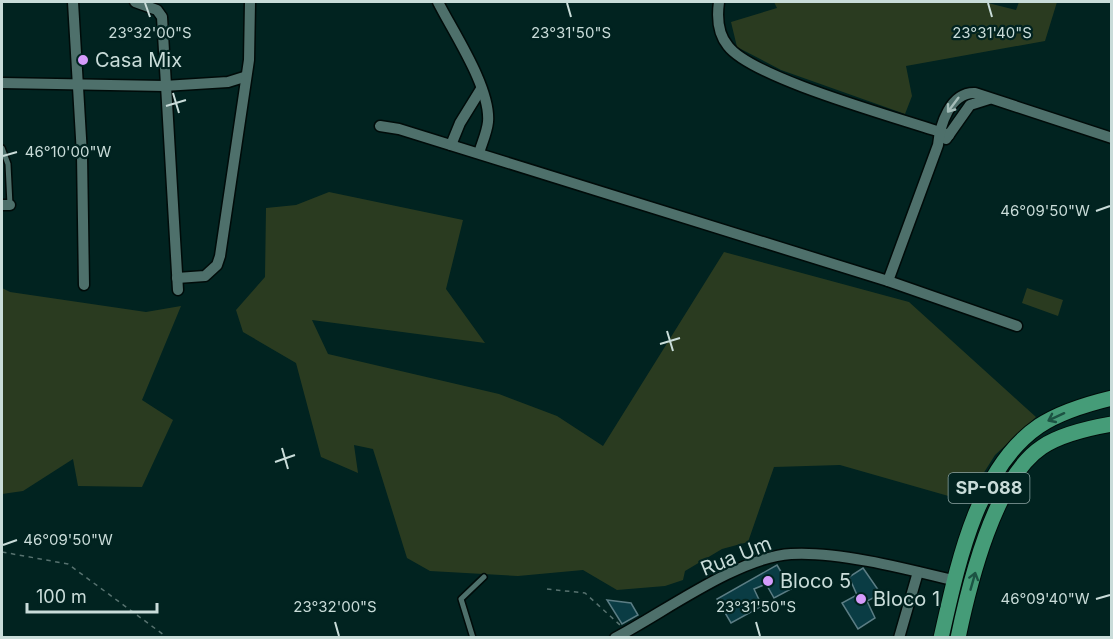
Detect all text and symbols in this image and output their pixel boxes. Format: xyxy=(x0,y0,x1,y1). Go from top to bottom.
text: 23°32'00"S xyxy=(108,23,192,42)
text: 23°31'50"S xyxy=(531,23,611,42)
text: 23°31'40"S xyxy=(952,23,1032,42)
place label: Casa Mix xyxy=(95,48,182,72)
marker: Casa Mix xyxy=(76,53,90,67)
one-way arrow xyxy=(947,97,960,113)
text: 46°10'00"W xyxy=(25,142,112,161)
text: 46°09'50"W xyxy=(1000,201,1090,220)
one-way arrow xyxy=(1048,412,1066,424)
road number: SP-088 xyxy=(948,473,1030,503)
text: 46°09'50"W xyxy=(23,530,113,549)
street label: Rua Um xyxy=(697,531,775,581)
place label: Bloco 5 xyxy=(780,569,851,593)
one-way arrow xyxy=(968,572,979,591)
marker: Bloco 5 xyxy=(761,574,775,588)
scale bar xyxy=(27,576,158,614)
text: 100 m xyxy=(36,586,87,607)
place label: Bloco 1 xyxy=(873,587,940,611)
text: 46°09'40"W xyxy=(1000,589,1090,608)
marker: Bloco 1 xyxy=(854,592,868,606)
text: 23°32'00"S xyxy=(293,597,377,616)
text: 23°31'50"S xyxy=(716,597,796,616)

